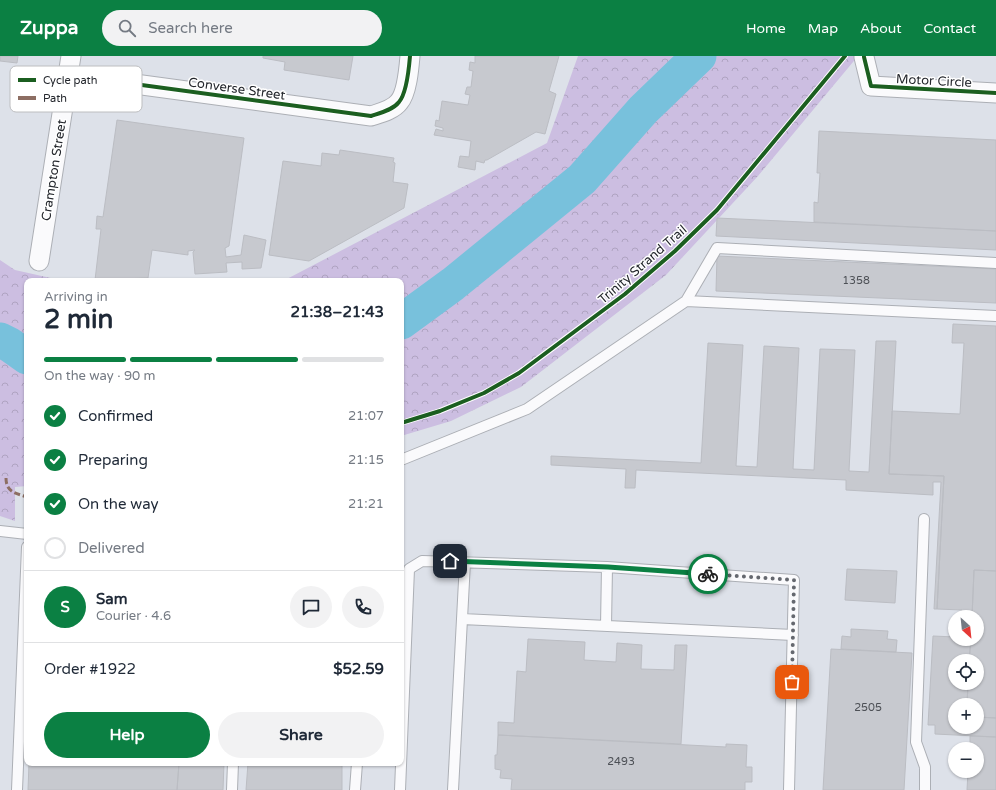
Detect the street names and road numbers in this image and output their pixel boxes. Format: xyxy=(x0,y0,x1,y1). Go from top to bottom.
street label: Motor Circle xyxy=(896,71,972,91)
street label: Converse Street xyxy=(187,74,286,104)
street label: Crampton Street xyxy=(38,118,70,222)
street label: Trinity Strand Trail xyxy=(595,222,690,308)

